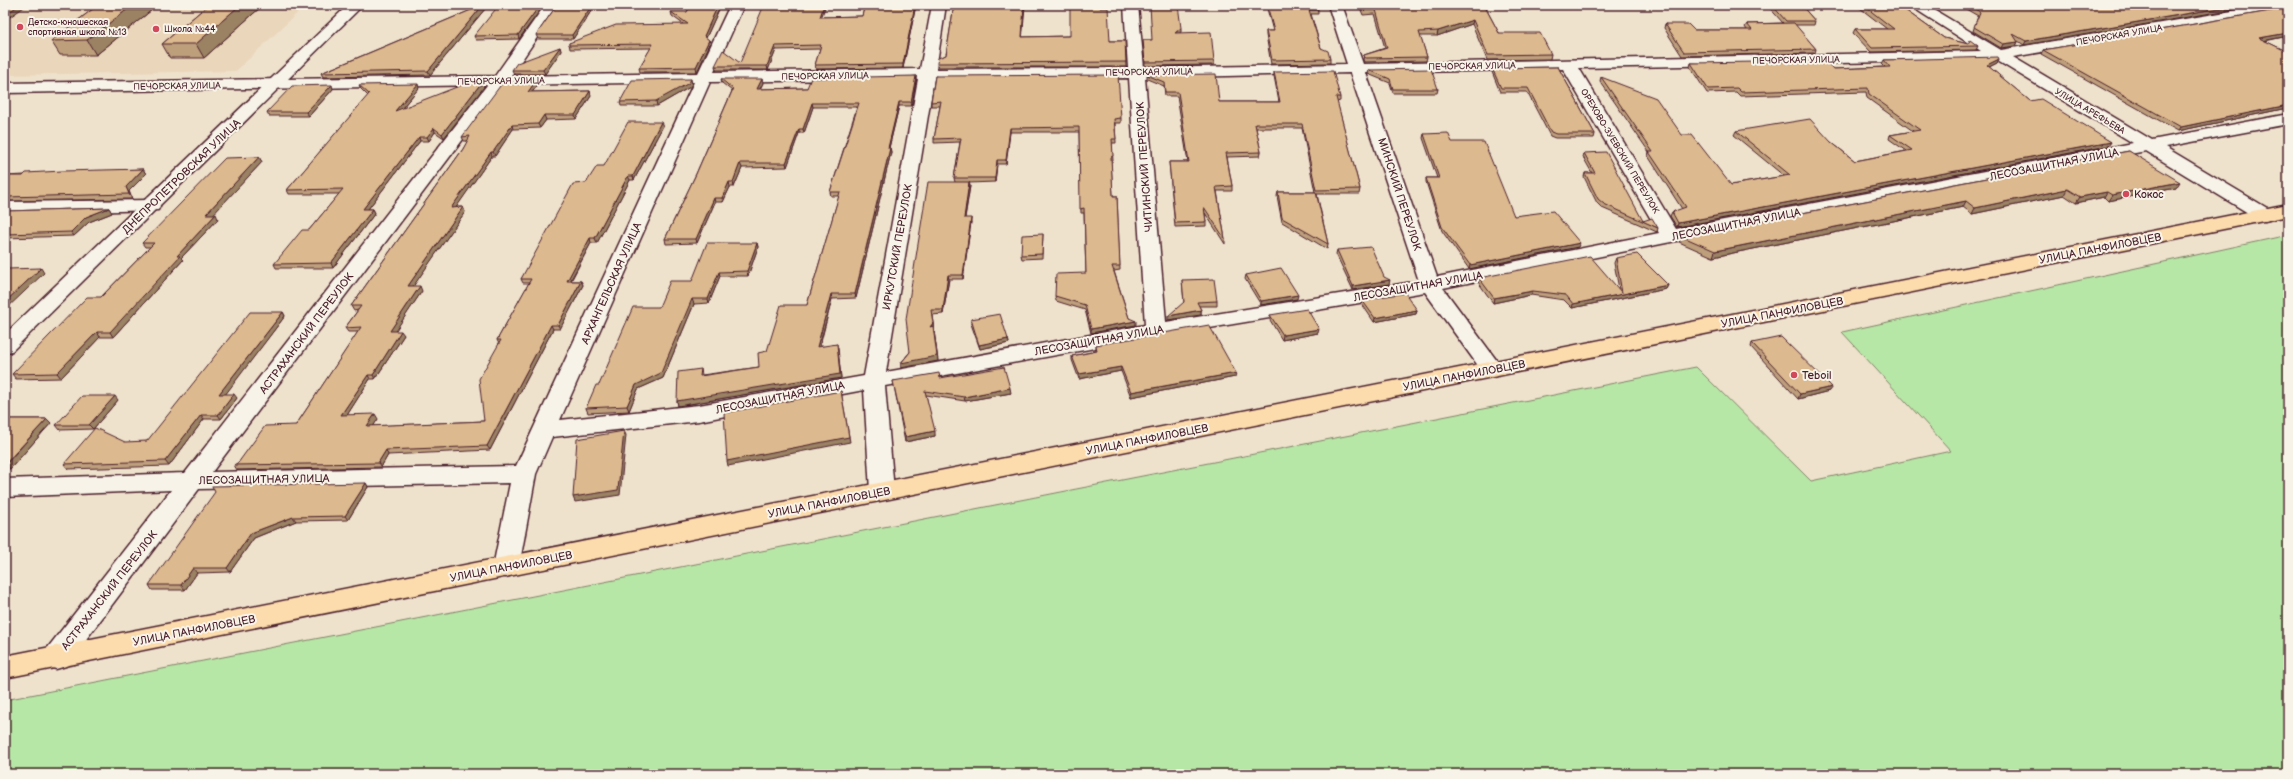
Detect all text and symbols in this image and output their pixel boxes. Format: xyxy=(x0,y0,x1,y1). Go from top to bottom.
place label: Детско-юношеская спортивная школа №13 xyxy=(28,17,127,38)
marker: Детско-юношеская спортивная школа №13 xyxy=(15,22,25,32)
street label: ПЕЧОРСКАЯ УЛИЦА xyxy=(2075,22,2164,48)
marker: Школа №44 xyxy=(151,24,161,34)
place label: Школа №44 xyxy=(164,24,216,35)
street label: ПЕЧОРСКАЯ УЛИЦА xyxy=(1752,54,1840,67)
street label: ПЕЧОРСКАЯ УЛИЦА xyxy=(1428,60,1516,73)
street label: ПЕЧОРСКАЯ УЛИЦА xyxy=(1105,66,1193,79)
street label: ПЕЧОРСКАЯ УЛИЦА xyxy=(781,70,869,83)
street label: ПЕЧОРСКАЯ УЛИЦА xyxy=(457,75,545,88)
street label: ПЕЧОРСКАЯ УЛИЦА xyxy=(133,80,221,93)
street label: УЛИЦА АРЕФЬЕВА xyxy=(2053,86,2127,137)
street label: ОРЕХОВО-ЗУЕВСКИЙ ПЕРЕУЛОК xyxy=(1578,87,1661,216)
street label: ЧИТИНСКИЙ ПЕРЕУЛОК xyxy=(1133,100,1156,233)
street label: ДНЕПРОПЕТРОВСКАЯ УЛИЦА xyxy=(120,116,243,236)
street label: МИНСКИЙ ПЕРЕУЛОК xyxy=(1375,136,1424,253)
street label: ЛЕСОЗАЩИТНАЯ УЛИЦА xyxy=(1988,146,2120,184)
street label: ИРКУТСКИЙ ПЕРЕУЛОК xyxy=(880,182,915,311)
place label: Кокос xyxy=(2134,188,2164,201)
marker: Кокос xyxy=(2121,189,2131,199)
street label: ЛЕСОЗАЩИТНАЯ УЛИЦА xyxy=(1670,206,1802,244)
street label: АРХАНГЕЛЬСКАЯ УЛИЦА xyxy=(578,220,644,347)
street label: УЛИЦА ПАНФИЛОВЦЕВ xyxy=(2038,230,2162,267)
street label: ЛЕСОЗАЩИТНАЯ УЛИЦА xyxy=(1352,269,1484,304)
street label: АСТРАХАНСКИЙ ПЕРЕУЛОК xyxy=(256,270,357,397)
street label: УЛИЦА ПАНФИЛОВЦЕВ xyxy=(1720,294,1844,331)
street label: ЛЕСОЗАЩИТНАЯ УЛИЦА xyxy=(1033,323,1165,358)
street label: УЛИЦА ПАНФИЛОВЦЕВ xyxy=(1402,357,1526,394)
place label: Teboil xyxy=(1802,369,1831,382)
marker: Teboil xyxy=(1789,370,1799,380)
street label: ЛЕСОЗАЩИТНАЯ УЛИЦА xyxy=(714,379,846,417)
street label: УЛИЦА ПАНФИЛОВЦЕВ xyxy=(1085,421,1209,458)
street label: ЛЕСОЗАЩИТНАЯ УЛИЦА xyxy=(197,472,330,487)
street label: УЛИЦА ПАНФИЛОВЦЕВ xyxy=(767,484,891,521)
street label: АСТРАХАНСКИЙ ПЕРЕУЛОК xyxy=(58,527,161,653)
street label: УЛИЦА ПАНФИЛОВЦЕВ xyxy=(449,548,573,585)
street label: УЛИЦА ПАНФИЛОВЦЕВ xyxy=(132,612,256,649)

